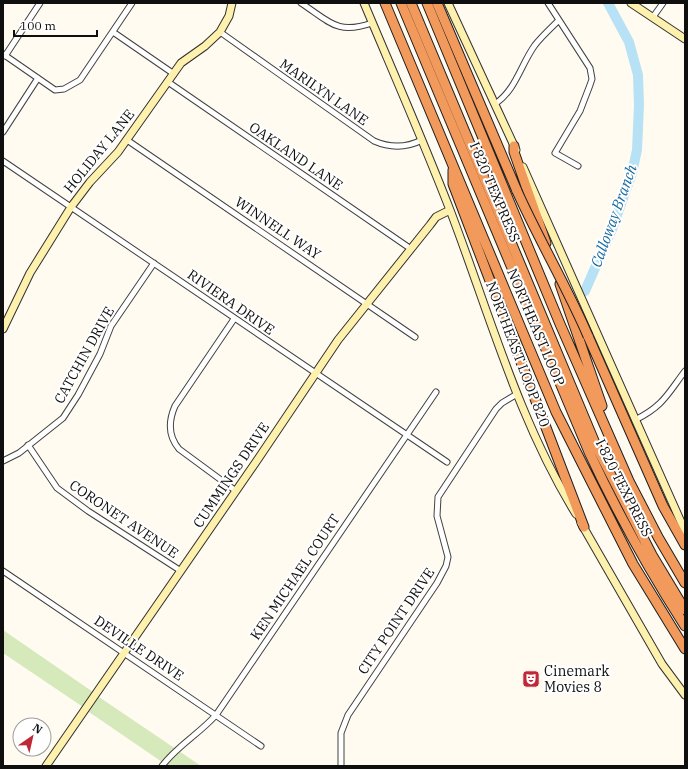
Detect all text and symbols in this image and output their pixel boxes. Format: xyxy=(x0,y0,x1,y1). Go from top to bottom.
scale bar xyxy=(14,12,97,38)
text: 100 m xyxy=(20,18,56,33)
street label: MARILYN LANE xyxy=(276,55,372,129)
street label: HOLIDAY LANE xyxy=(60,105,138,197)
street label: OAKLAND LANE xyxy=(246,118,346,194)
street label: I 820 TEXPRESS xyxy=(466,139,524,245)
water label: Calloway Branch xyxy=(586,161,641,270)
street label: WINNELL WAY xyxy=(232,193,325,263)
street label: RIVIERA DRIVE xyxy=(184,265,278,339)
street label: NORTHEAST LOOP xyxy=(503,265,569,389)
street label: NORTHEAST LOOP 820 xyxy=(482,279,554,429)
street label: CATCHIN DRIVE xyxy=(50,303,118,407)
street label: CUMMINGS DRIVE xyxy=(189,419,273,531)
street label: I 820 TEXPRESS xyxy=(592,436,656,540)
street label: CORONET AVENUE xyxy=(66,476,182,562)
street label: KEN MICHAEL COURT xyxy=(246,511,344,643)
street label: CITY POINT DRIVE xyxy=(354,564,438,678)
street label: DEVILLE DRIVE xyxy=(91,611,187,685)
place label: Cinemark Movies 8 xyxy=(544,662,610,696)
theatre icon: Cinemark Movies 8 xyxy=(521,669,541,689)
north arrow xyxy=(12,717,52,757)
text: N xyxy=(30,720,45,737)

